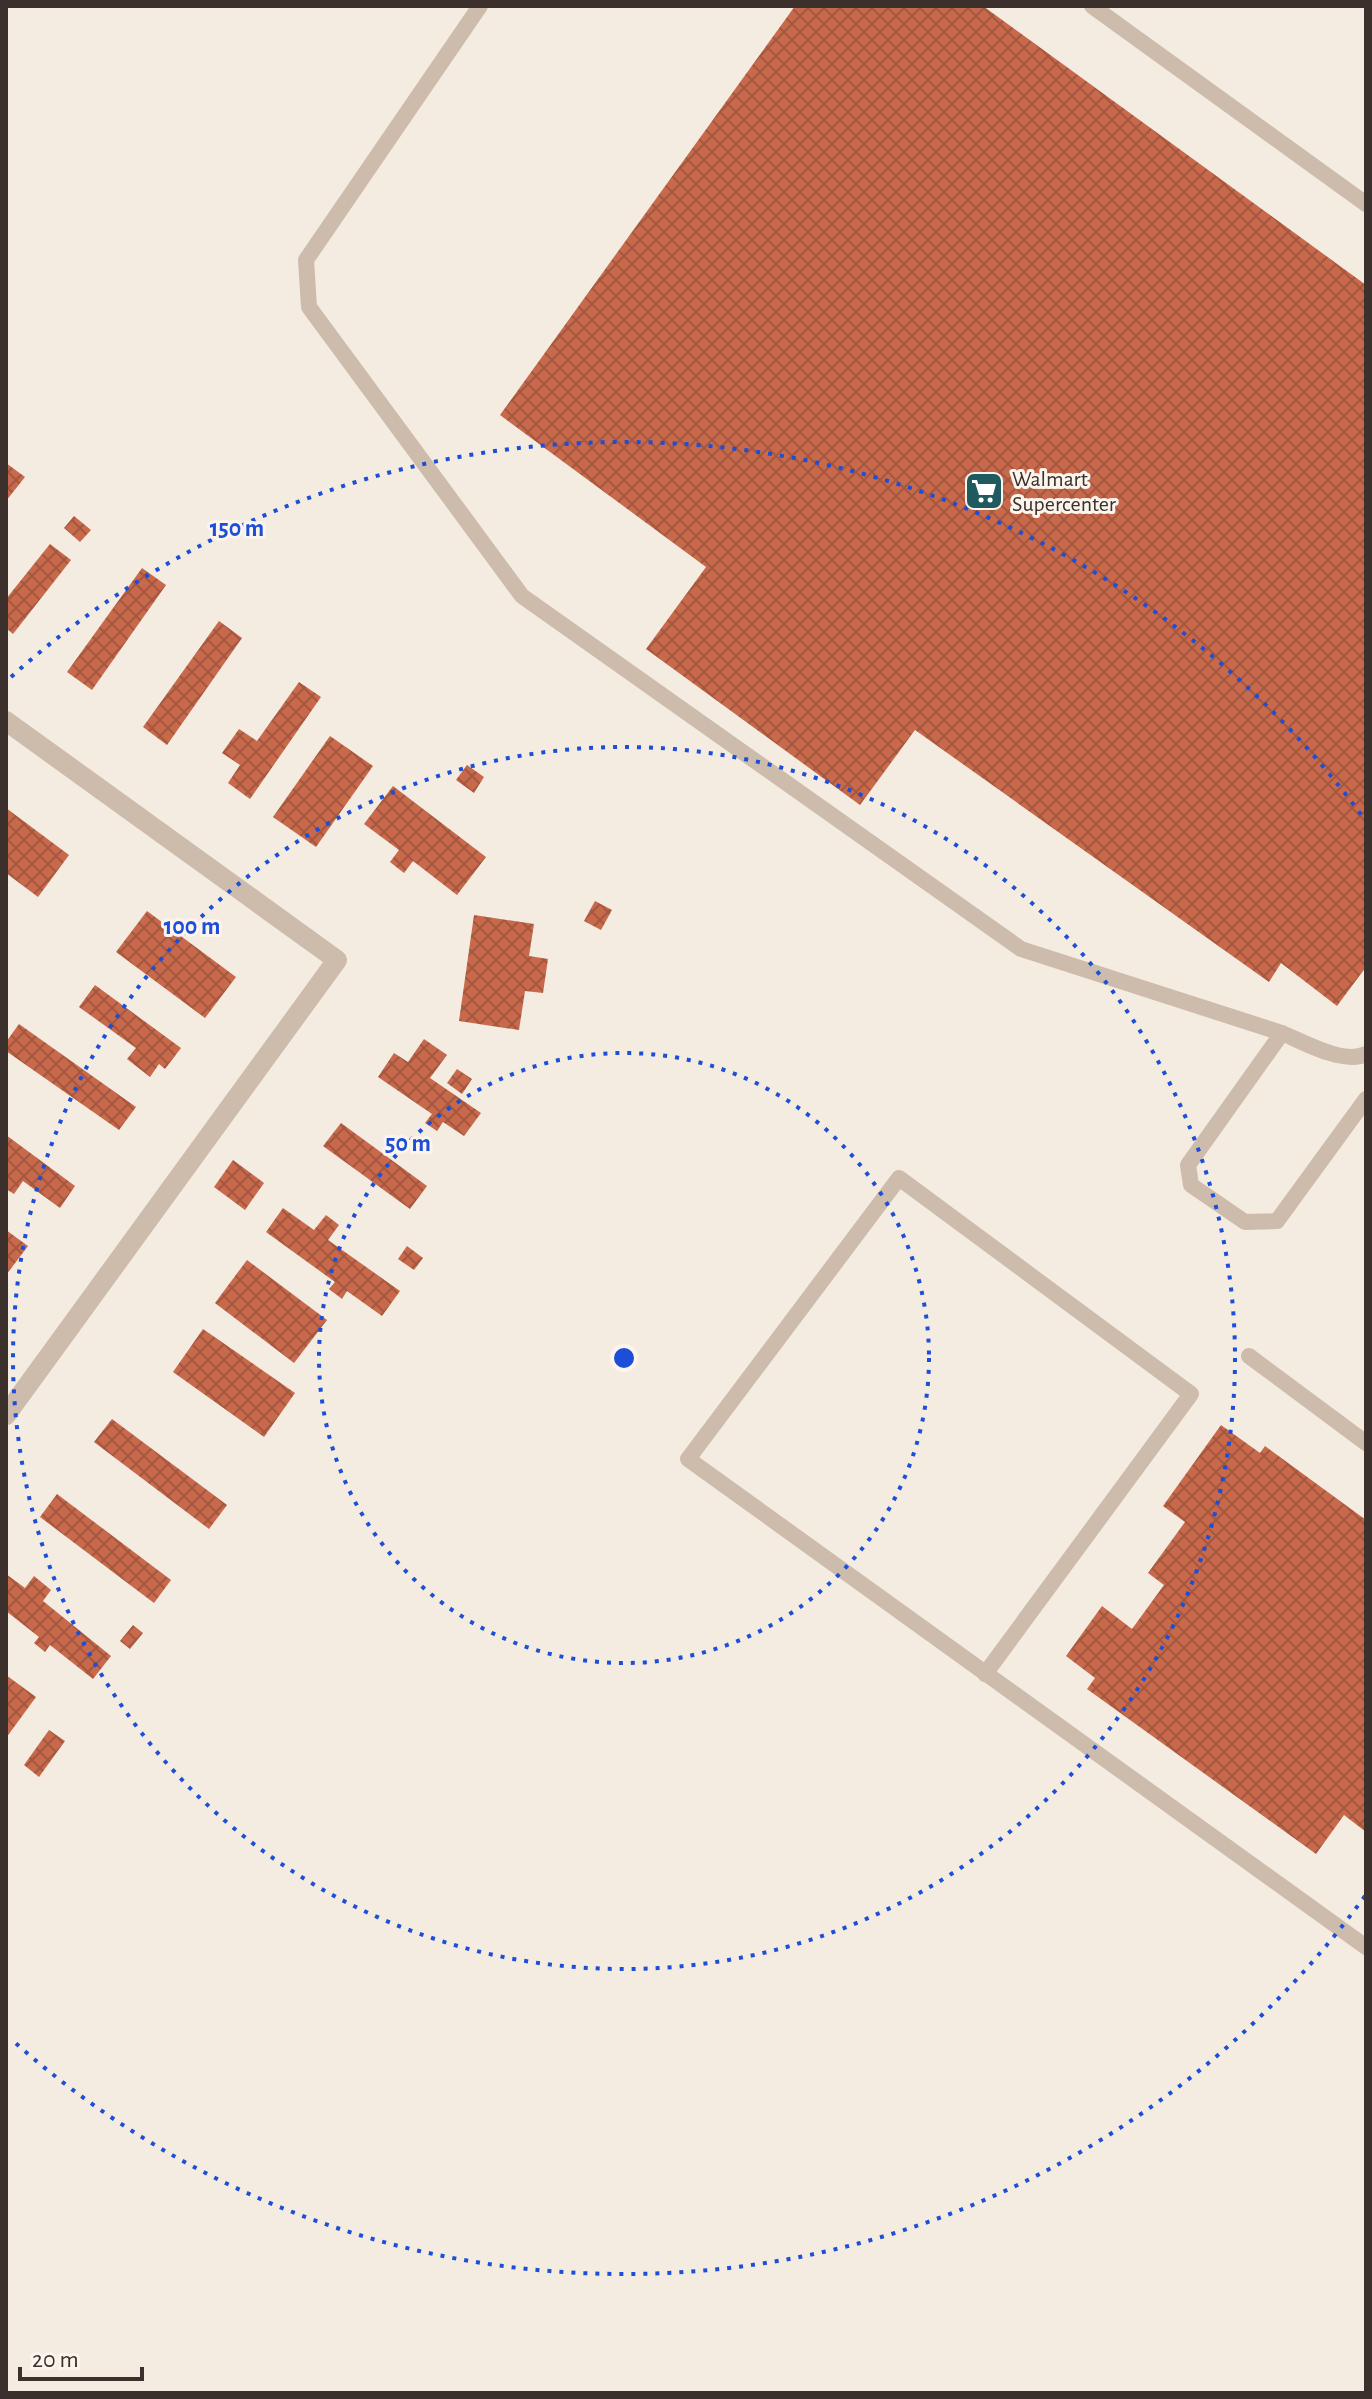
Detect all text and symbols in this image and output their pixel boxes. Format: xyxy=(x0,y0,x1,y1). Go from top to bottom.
place label: Walmart Supercenter xyxy=(1012,468,1116,515)
supermarket icon: Walmart Supercenter xyxy=(963,470,1005,512)
text: 150 m xyxy=(210,517,264,541)
text: 100 m xyxy=(164,915,220,939)
text: 50 m xyxy=(385,1132,431,1156)
centre of rings xyxy=(610,1344,638,1372)
scale bar xyxy=(20,2331,142,2381)
text: 20 m xyxy=(32,2348,79,2372)

